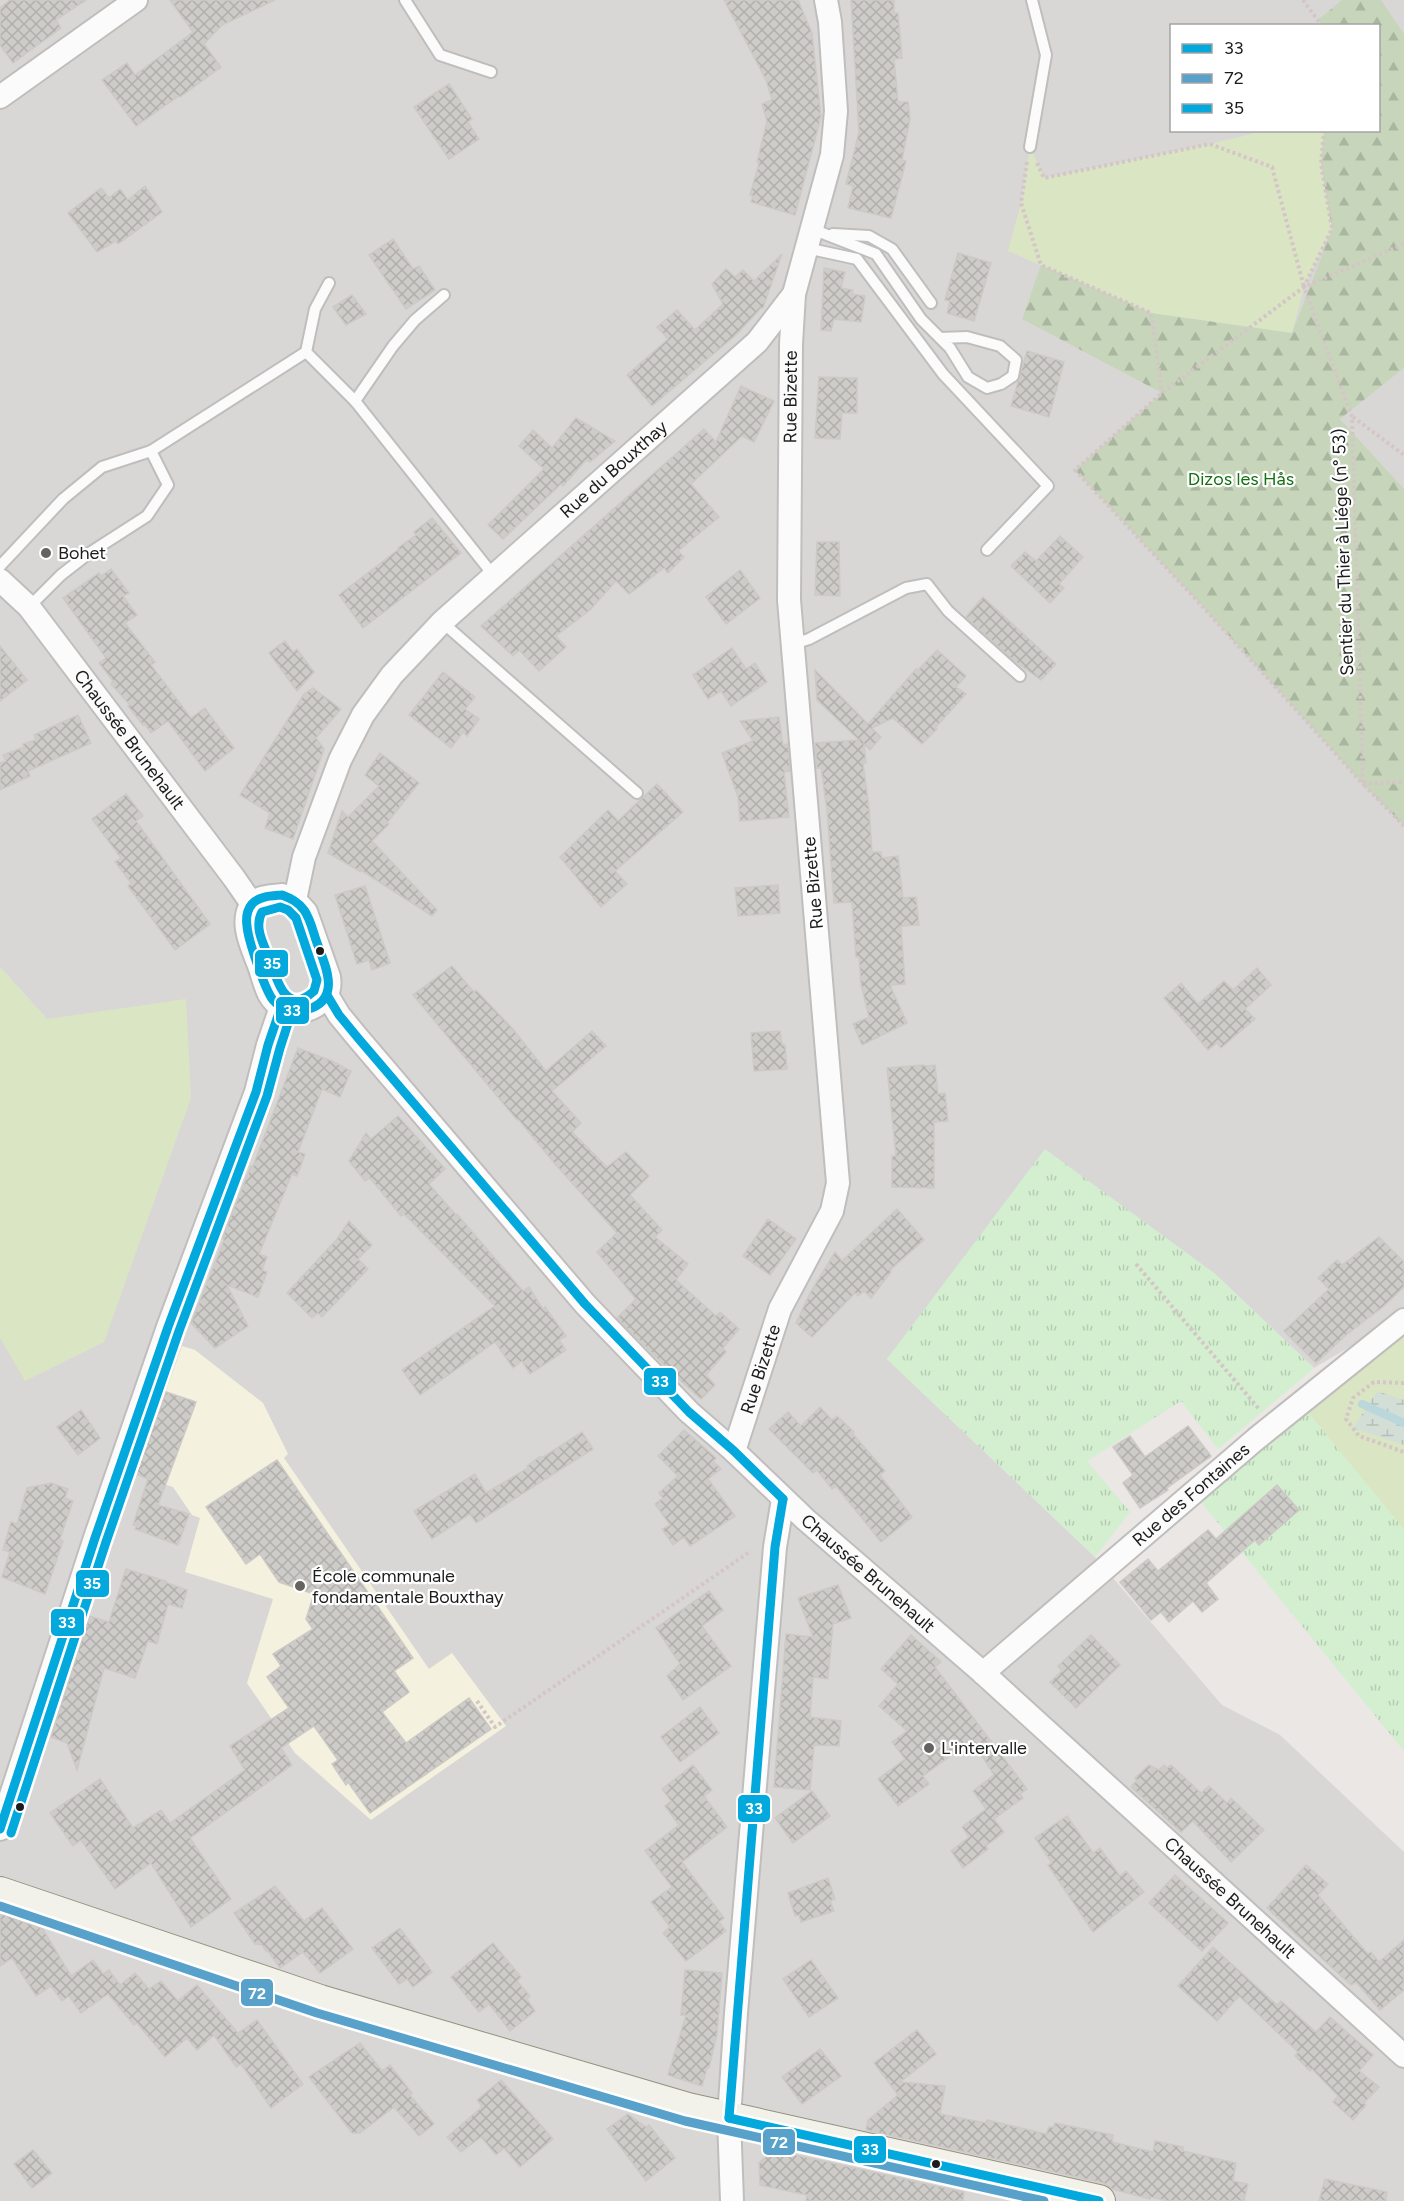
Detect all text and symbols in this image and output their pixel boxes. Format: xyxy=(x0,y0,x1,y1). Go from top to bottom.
legend xyxy=(1170,24,1380,132)
text: 33 xyxy=(1224,37,1244,59)
text: 72 xyxy=(1224,67,1244,89)
text: 35 xyxy=(1224,97,1244,119)
street label: Rue Bizette xyxy=(779,350,802,443)
street label: Rue du Bouxthay xyxy=(556,416,672,523)
street label: Sentier du Thier à Liége (n° 53) xyxy=(1328,428,1358,676)
park label: Dizos les Hås xyxy=(1188,468,1294,490)
place label: Bohet xyxy=(58,542,106,564)
marker: Bohet xyxy=(39,546,53,560)
street label: Chaussée Brunehault xyxy=(69,665,190,814)
street label: Rue Bizette xyxy=(798,836,828,930)
unlabelled marker xyxy=(314,945,326,957)
line badge: 35 xyxy=(254,949,289,978)
text: 35 xyxy=(263,954,281,973)
line badge: 33 xyxy=(275,996,310,1025)
text: 33 xyxy=(283,1001,301,1020)
street label: Rue Bizette xyxy=(736,1321,785,1417)
line badge: 33 xyxy=(643,1367,677,1396)
text: 33 xyxy=(651,1372,669,1391)
street label: Rue des Fontaines xyxy=(1128,1438,1254,1551)
street label: Chaussée Brunehault xyxy=(796,1510,940,1638)
place label: École communale fondamentale Bouxthay xyxy=(312,1565,504,1608)
line badge: 35 xyxy=(75,1569,110,1598)
text: 35 xyxy=(83,1574,101,1593)
marker: École communale fondamentale Bouxthay xyxy=(293,1579,307,1593)
line badge: 33 xyxy=(50,1608,85,1637)
text: 33 xyxy=(58,1613,76,1632)
place label: L'intervalle xyxy=(941,1737,1027,1759)
marker: L'intervalle xyxy=(922,1741,936,1755)
line badge: 33 xyxy=(737,1794,771,1823)
text: 33 xyxy=(745,1799,763,1818)
unlabelled marker xyxy=(14,1801,26,1813)
street label: Chaussée Brunehault xyxy=(1160,1832,1301,1963)
line badge: 72 xyxy=(240,1978,274,2007)
text: 72 xyxy=(248,1984,266,2003)
line badge: 72 xyxy=(762,2128,796,2156)
text: 72 xyxy=(770,2133,788,2152)
line badge: 33 xyxy=(853,2135,887,2164)
text: 33 xyxy=(861,2140,879,2159)
unlabelled marker xyxy=(930,2158,942,2170)

